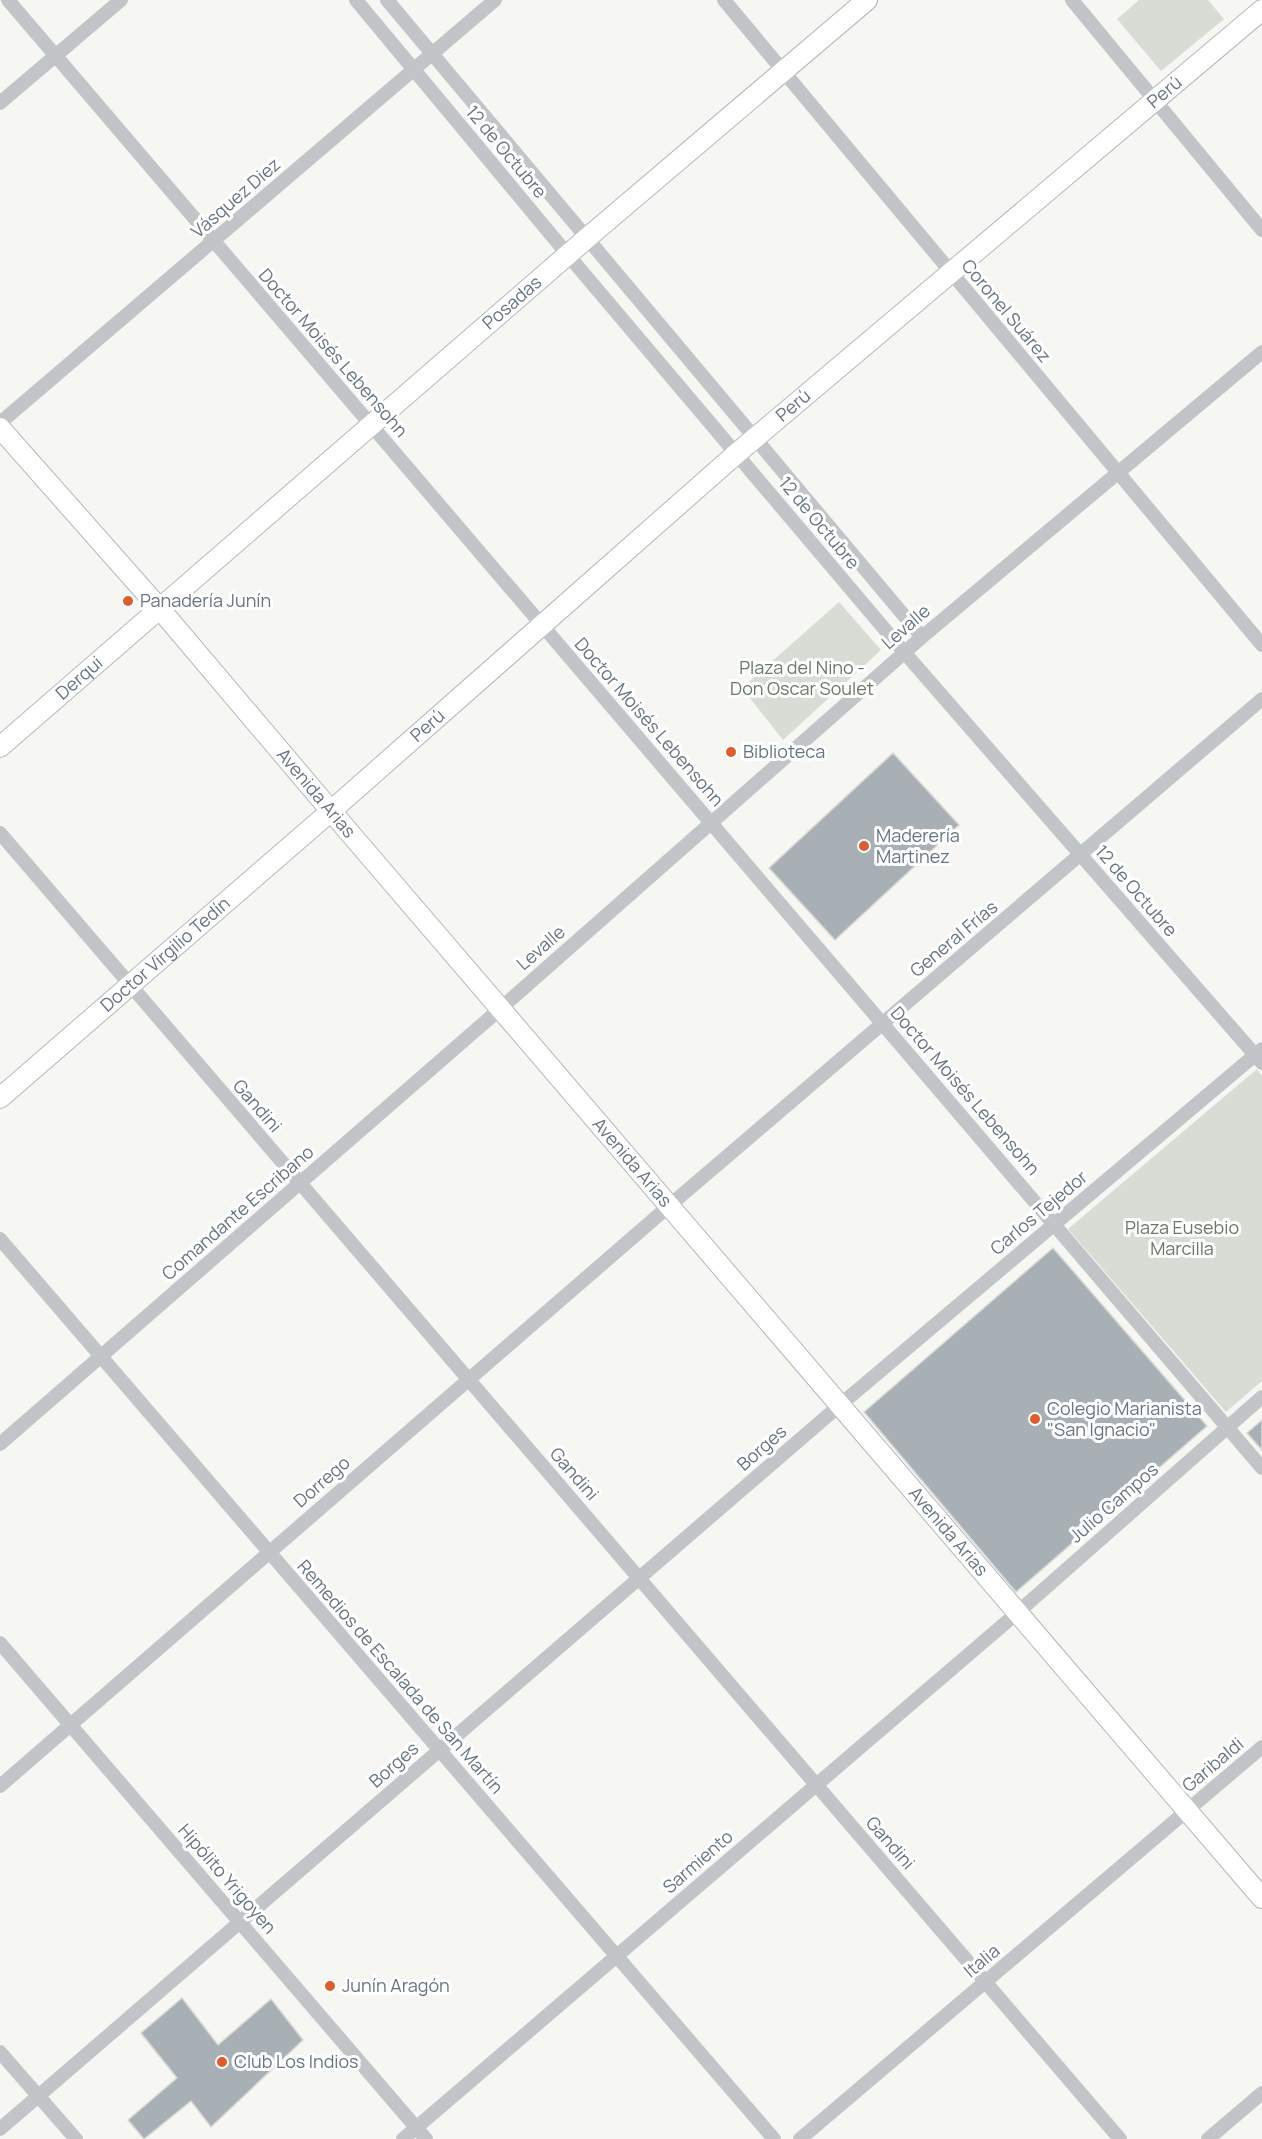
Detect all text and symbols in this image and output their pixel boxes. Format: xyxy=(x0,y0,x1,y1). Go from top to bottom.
street label: Perú xyxy=(1142,70,1187,113)
street label: 12 de Octubre xyxy=(461,100,553,203)
street label: Vásquez Diez xyxy=(186,152,285,243)
street label: Coronel Suárez xyxy=(957,254,1057,367)
street label: Doctor Moisés Lebensohn xyxy=(254,263,414,442)
street label: Posadas xyxy=(477,270,546,334)
street label: Perú xyxy=(770,383,815,426)
street label: 12 de Octubre xyxy=(774,471,866,574)
place label: Panadería Junín xyxy=(140,588,271,612)
marker: Panadería Junín xyxy=(121,594,135,608)
street label: Levalle xyxy=(876,599,935,654)
street label: Doctor Moisés Lebensohn xyxy=(570,632,730,811)
street label: Derqui xyxy=(50,650,107,704)
park label: Plaza del Nino - Don Oscar Soulet xyxy=(730,655,874,700)
street label: Perú xyxy=(405,703,449,747)
place label: Biblioteca xyxy=(743,739,825,763)
street label: Avenida Arias xyxy=(272,743,362,842)
marker: Biblioteca xyxy=(724,745,738,759)
place label: Maderería Martinez xyxy=(876,823,960,868)
marker: Maderería Martinez xyxy=(857,839,871,853)
street label: 12 de Octubre xyxy=(1090,839,1183,941)
street label: Doctor Virgilio Tedín xyxy=(95,891,235,1017)
street label: General Frías xyxy=(905,895,1002,982)
street label: Levalle xyxy=(511,920,570,975)
street label: Doctor Moisés Lebensohn xyxy=(886,1001,1046,1180)
street label: Gandini xyxy=(228,1074,288,1137)
street label: Avenida Arias xyxy=(588,1112,678,1212)
street label: Comandante Escribano xyxy=(156,1140,318,1285)
street label: Carlos Tejedor xyxy=(985,1164,1092,1260)
park label: Plaza Eusebio Marcilla xyxy=(1125,1215,1239,1260)
place label: Colegio Marianista "San Ignacio" xyxy=(1047,1396,1202,1441)
marker: Colegio Marianista "San Ignacio" xyxy=(1028,1412,1042,1426)
street label: Borges xyxy=(731,1419,791,1475)
street label: Gandini xyxy=(545,1442,605,1505)
street label: Dorrego xyxy=(288,1450,355,1512)
street label: Julio Campos xyxy=(1064,1457,1163,1548)
street label: Avenida Arias xyxy=(904,1481,994,1581)
street label: Remedios de Escalada de San Martín xyxy=(292,1554,509,1798)
street label: Garibaldi xyxy=(1177,1732,1248,1797)
street label: Borges xyxy=(363,1736,423,1792)
street label: Gandini xyxy=(861,1811,921,1874)
street label: Hipólito Yrigoyen xyxy=(173,1818,282,1938)
street label: Sarmiento xyxy=(657,1824,737,1898)
street label: Italia xyxy=(958,1938,1004,1982)
place label: Junín Aragón xyxy=(342,1973,450,1997)
marker: Junín Aragón xyxy=(323,1979,337,1993)
place label: Club Los Indios xyxy=(234,2049,359,2073)
marker: Club Los Indios xyxy=(215,2055,229,2069)

